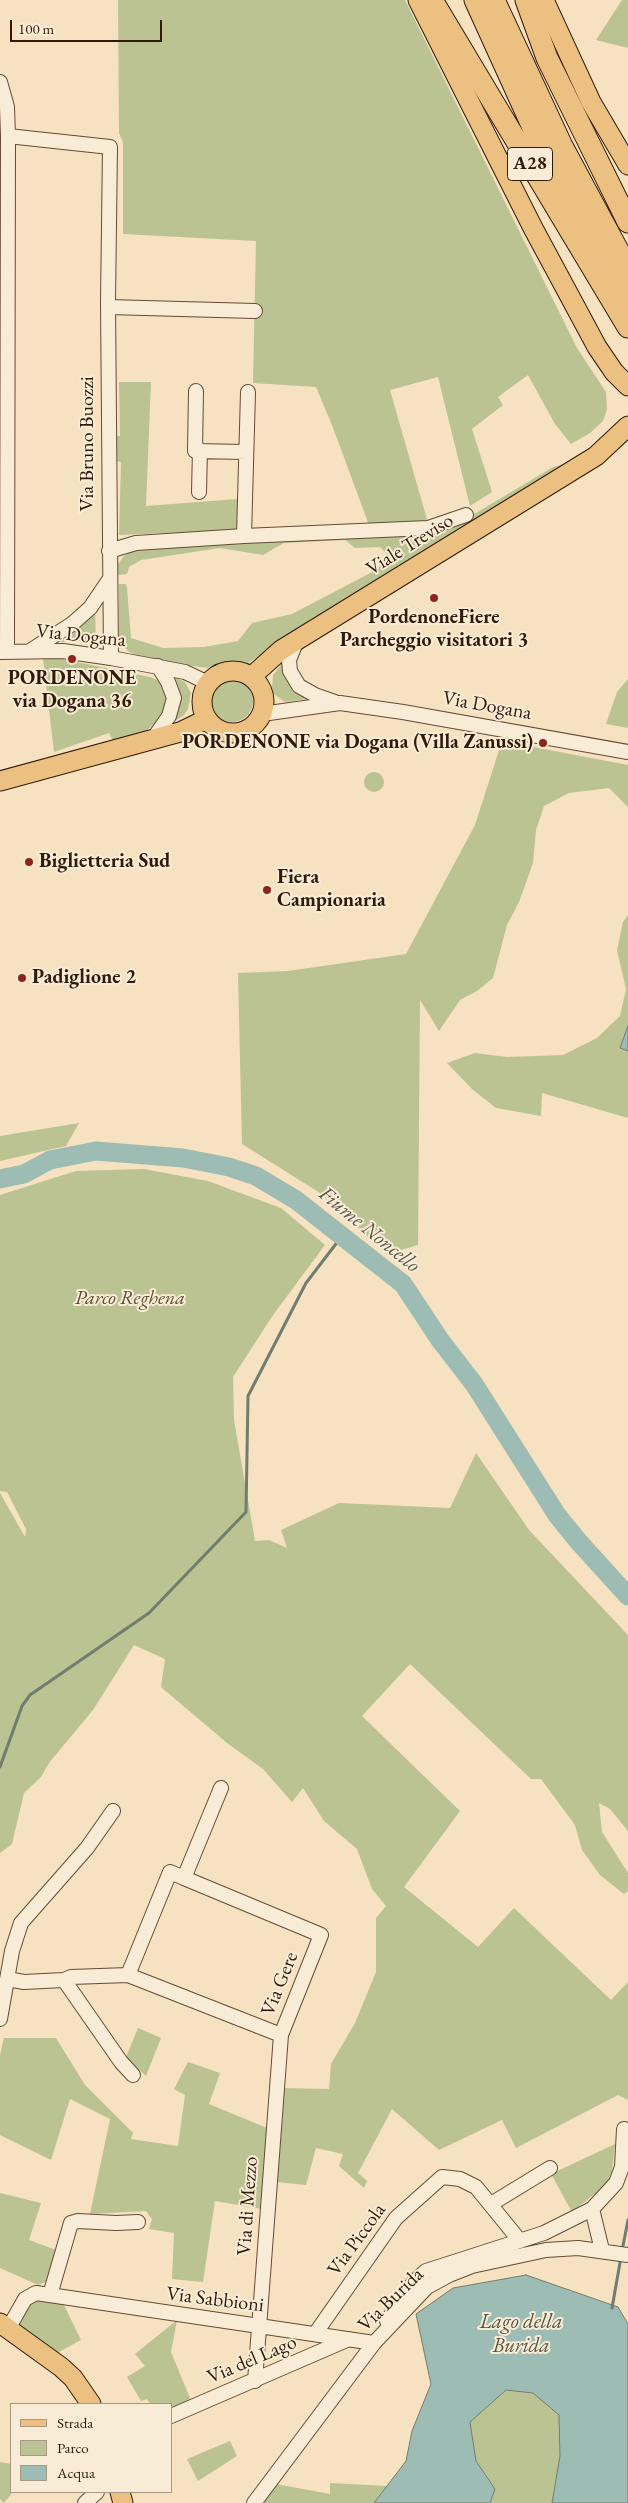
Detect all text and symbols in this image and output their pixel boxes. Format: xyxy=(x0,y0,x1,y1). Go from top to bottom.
scale bar xyxy=(12,10,165,42)
text: 100 m xyxy=(18,19,54,38)
road number: A28 xyxy=(508,147,552,180)
street label: Via Bruno Buozzi xyxy=(76,376,100,512)
street label: Viale Treviso xyxy=(362,509,458,581)
marker: PordenoneFiere Parcheggio visitatori 3 xyxy=(428,592,440,604)
place label: PordenoneFiere Parcheggio visitatori 3 xyxy=(340,606,528,653)
street label: Via Dogana xyxy=(35,619,127,653)
marker: PORDENONE via Dogana 36 xyxy=(66,653,78,665)
place label: PORDENONE via Dogana 36 xyxy=(8,667,136,714)
street label: Via Dogana xyxy=(441,686,533,726)
place label: PORDENONE via Dogana (Villa Zanussi) xyxy=(182,731,533,755)
marker: PORDENONE via Dogana (Villa Zanussi) xyxy=(537,737,549,749)
place label: Biglietteria Sud xyxy=(39,850,170,874)
marker: Biglietteria Sud xyxy=(23,856,35,868)
place label: Fiera Campionaria xyxy=(277,866,386,913)
marker: Fiera Campionaria xyxy=(261,884,273,896)
place label: Padiglione 2 xyxy=(32,966,136,990)
marker: Padiglione 2 xyxy=(16,972,28,984)
water label: Fiume Noncello xyxy=(313,1182,425,1278)
park label: Parco Reghena xyxy=(75,1287,185,1311)
street label: Via Gere xyxy=(256,1949,304,2019)
street label: Via di Mezzo xyxy=(233,2156,263,2256)
street label: Via Piccola xyxy=(323,2199,391,2281)
street label: Via Burida xyxy=(353,2263,429,2337)
street label: Via Sabbioni xyxy=(165,2282,265,2318)
water label: Lago della Burida xyxy=(480,2309,562,2359)
street label: Via del Lago xyxy=(204,2330,300,2390)
legend xyxy=(10,2403,172,2493)
text: Strada xyxy=(57,2413,93,2432)
text: Parco xyxy=(57,2438,89,2457)
text: Acqua xyxy=(57,2463,95,2482)

